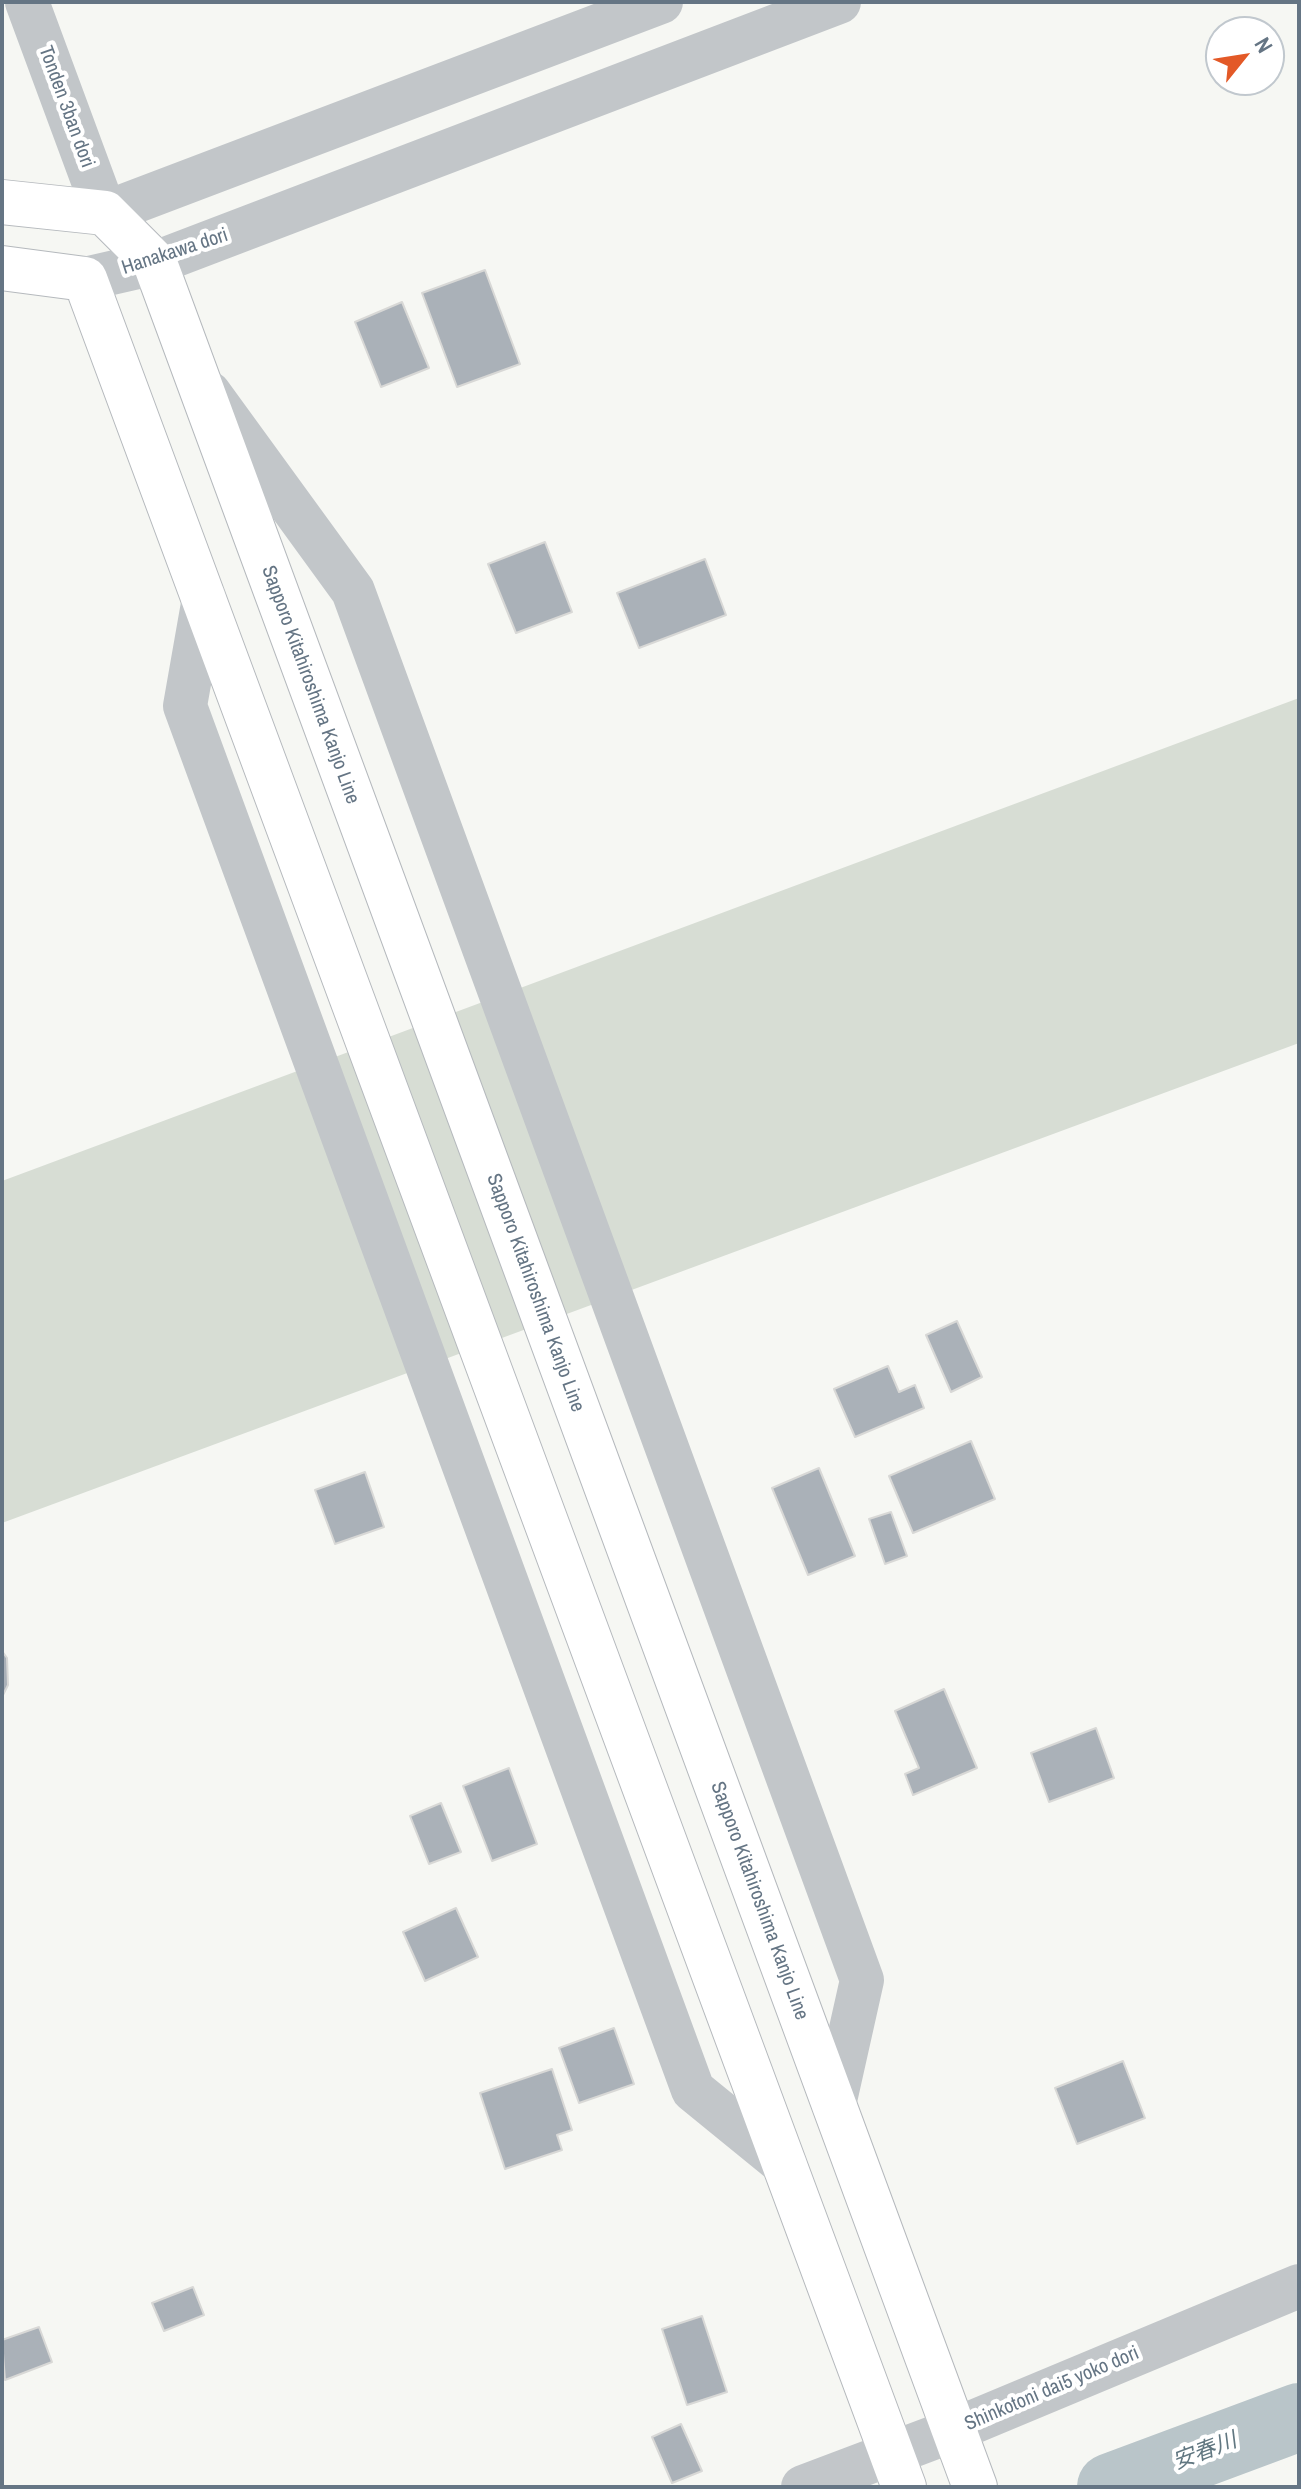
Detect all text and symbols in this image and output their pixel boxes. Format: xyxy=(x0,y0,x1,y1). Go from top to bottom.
north arrow xyxy=(1205,16,1285,96)
text: N xyxy=(1248,32,1280,58)
street label: Tonden 3ban dori xyxy=(33,43,99,171)
street label: Hanakawa dori xyxy=(119,224,231,280)
street label: Sapporo Kitahiroshima Kanjo Line xyxy=(256,563,364,807)
street label: Sapporo Kitahiroshima Kanjo Line xyxy=(481,1171,589,1415)
street label: Sapporo Kitahiroshima Kanjo Line xyxy=(705,1779,813,2023)
street label: Shinkotoni dai5 yoko dori xyxy=(961,2341,1143,2437)
water label: 安春川 xyxy=(1169,2428,1241,2476)

